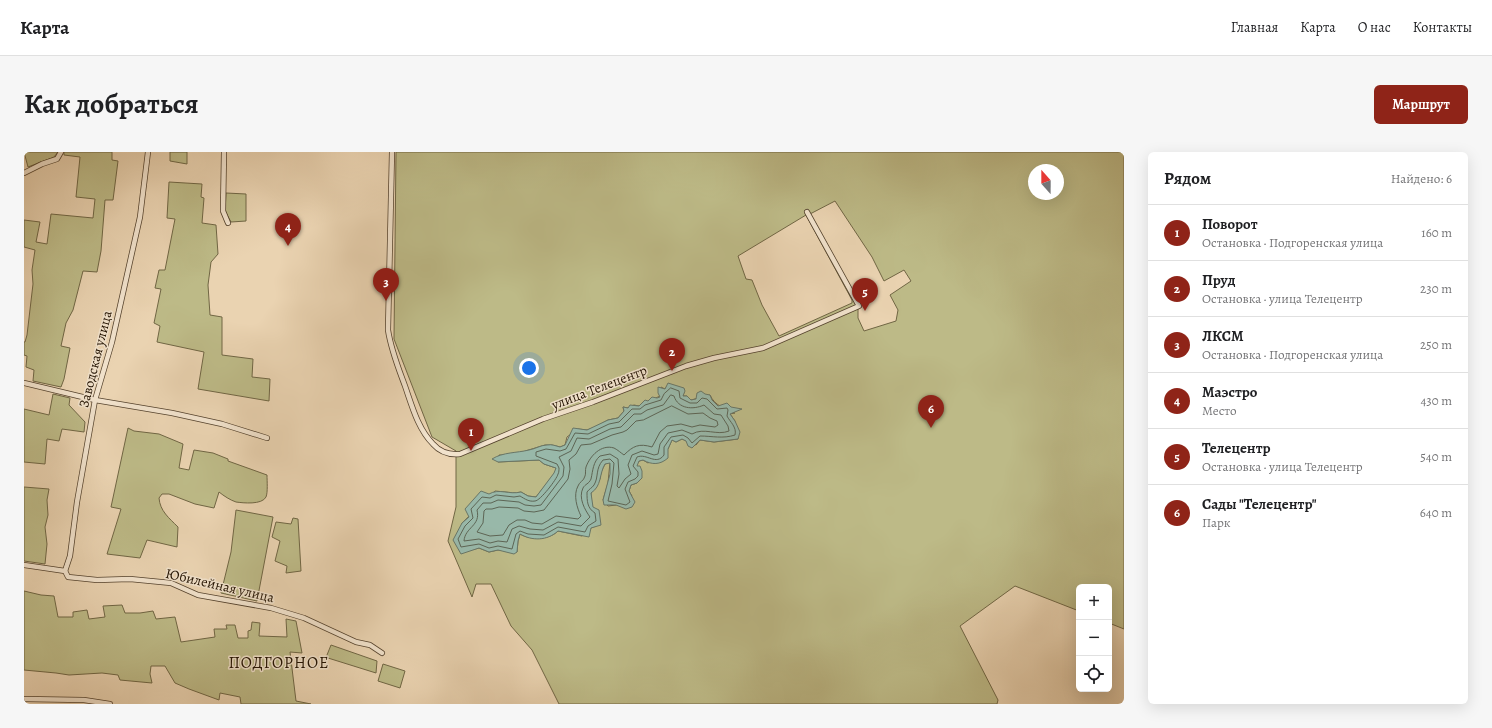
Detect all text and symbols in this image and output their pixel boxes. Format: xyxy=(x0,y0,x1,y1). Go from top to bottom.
text: Карта xyxy=(20,15,69,41)
text: Главная xyxy=(1231,18,1278,37)
text: Карта xyxy=(1300,18,1336,37)
text: О нас xyxy=(1358,18,1391,37)
text: Контакты xyxy=(1413,18,1472,37)
text: Как добраться xyxy=(24,85,199,123)
button: Маршрут xyxy=(1374,85,1468,124)
north arrow xyxy=(1028,164,1064,200)
text: Рядом xyxy=(1164,167,1211,190)
text: Найдено: 6 xyxy=(1391,170,1452,187)
pin: 4 xyxy=(275,213,301,246)
text: Поворот xyxy=(1202,214,1258,234)
text: 1 xyxy=(1175,224,1179,241)
text: 160 m xyxy=(1421,224,1452,241)
text: Остановка · Подгоренская улица xyxy=(1202,234,1383,251)
pin: 3 xyxy=(373,268,399,301)
text: Пруд xyxy=(1202,270,1236,290)
pin: 5 xyxy=(852,278,878,311)
text: 2 xyxy=(1174,280,1180,297)
text: 230 m xyxy=(1420,280,1452,297)
text: Остановка · улица Телецентр xyxy=(1202,290,1363,307)
street label: Заводская улица xyxy=(74,308,117,410)
text: ЛКСМ xyxy=(1202,326,1244,346)
text: 3 xyxy=(1174,336,1180,353)
text: 250 m xyxy=(1420,336,1452,353)
pin: 2 xyxy=(659,338,685,371)
text: Остановка · Подгоренская улица xyxy=(1202,346,1383,363)
your location xyxy=(519,358,539,378)
street label: улица Телецентр xyxy=(548,361,650,415)
text: Маэстро xyxy=(1202,382,1257,402)
text: 4 xyxy=(1174,392,1180,409)
text: 430 m xyxy=(1420,392,1452,409)
pin: 6 xyxy=(918,395,944,428)
text: Место xyxy=(1202,402,1237,419)
pin: 1 xyxy=(458,418,484,451)
text: Телецентр xyxy=(1202,438,1271,458)
text: 5 xyxy=(1174,448,1180,465)
text: 540 m xyxy=(1420,448,1452,465)
text: Остановка · улица Телецентр xyxy=(1202,458,1363,475)
text: Сады "Телецентр" xyxy=(1202,494,1317,514)
text: 6 xyxy=(1174,504,1180,521)
text: 640 m xyxy=(1420,504,1452,521)
text: Парк xyxy=(1202,514,1231,531)
street label: Юбилейная улица xyxy=(164,564,277,607)
map controls xyxy=(1076,584,1112,692)
button: + xyxy=(1076,584,1112,620)
button: − xyxy=(1076,620,1112,656)
district label: ПОДГОРНОЕ xyxy=(228,652,330,674)
button: locate xyxy=(1076,656,1112,692)

